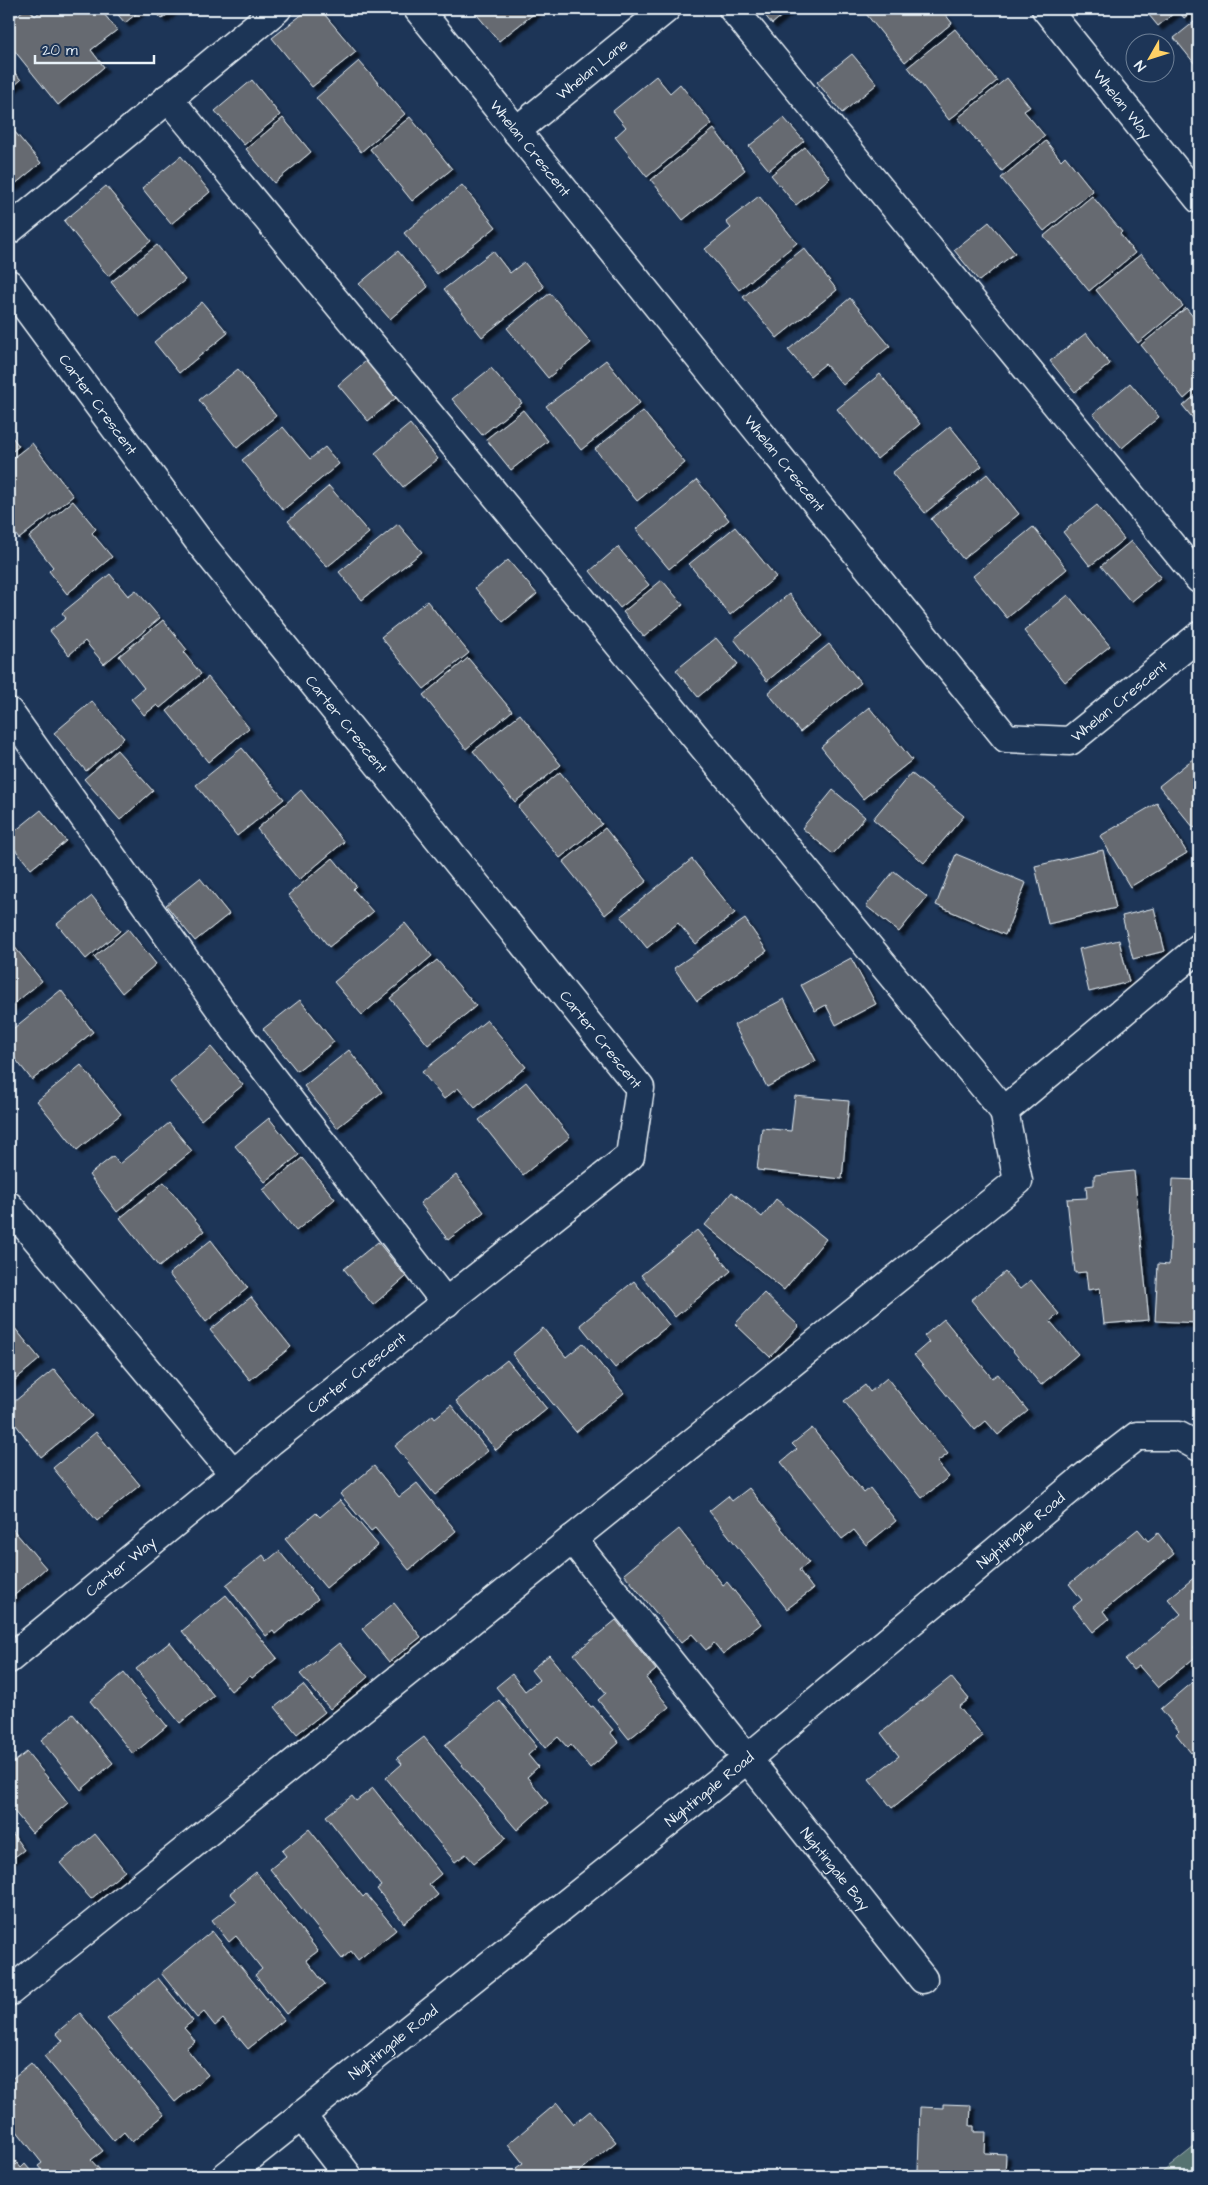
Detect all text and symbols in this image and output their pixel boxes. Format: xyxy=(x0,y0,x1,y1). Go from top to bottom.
scale bar xyxy=(35,32,154,64)
north arrow xyxy=(1126,32,1176,82)
street label: Whelan Lane xyxy=(552,34,632,105)
text: 20 m xyxy=(42,40,78,61)
text: N xyxy=(1130,56,1151,75)
street label: Whelan Way xyxy=(1088,65,1157,144)
street label: Whelan Crescent xyxy=(485,95,576,201)
street label: Carter Crescent xyxy=(54,350,142,459)
street label: Whelan Crescent xyxy=(739,411,830,516)
street label: Whelan Crescent xyxy=(1066,655,1172,747)
street label: Carter Crescent xyxy=(300,671,393,778)
street label: Carter Crescent xyxy=(555,986,647,1093)
street label: Carter Crescent xyxy=(303,1328,411,1418)
street label: Nightingale Road xyxy=(972,1487,1070,1573)
street label: Carter Way xyxy=(81,1532,161,1603)
street label: Nightingale Road xyxy=(660,1747,759,1831)
street label: Nightingale Bay xyxy=(795,1823,875,1916)
street label: Nightingale Road xyxy=(344,2000,442,2085)

